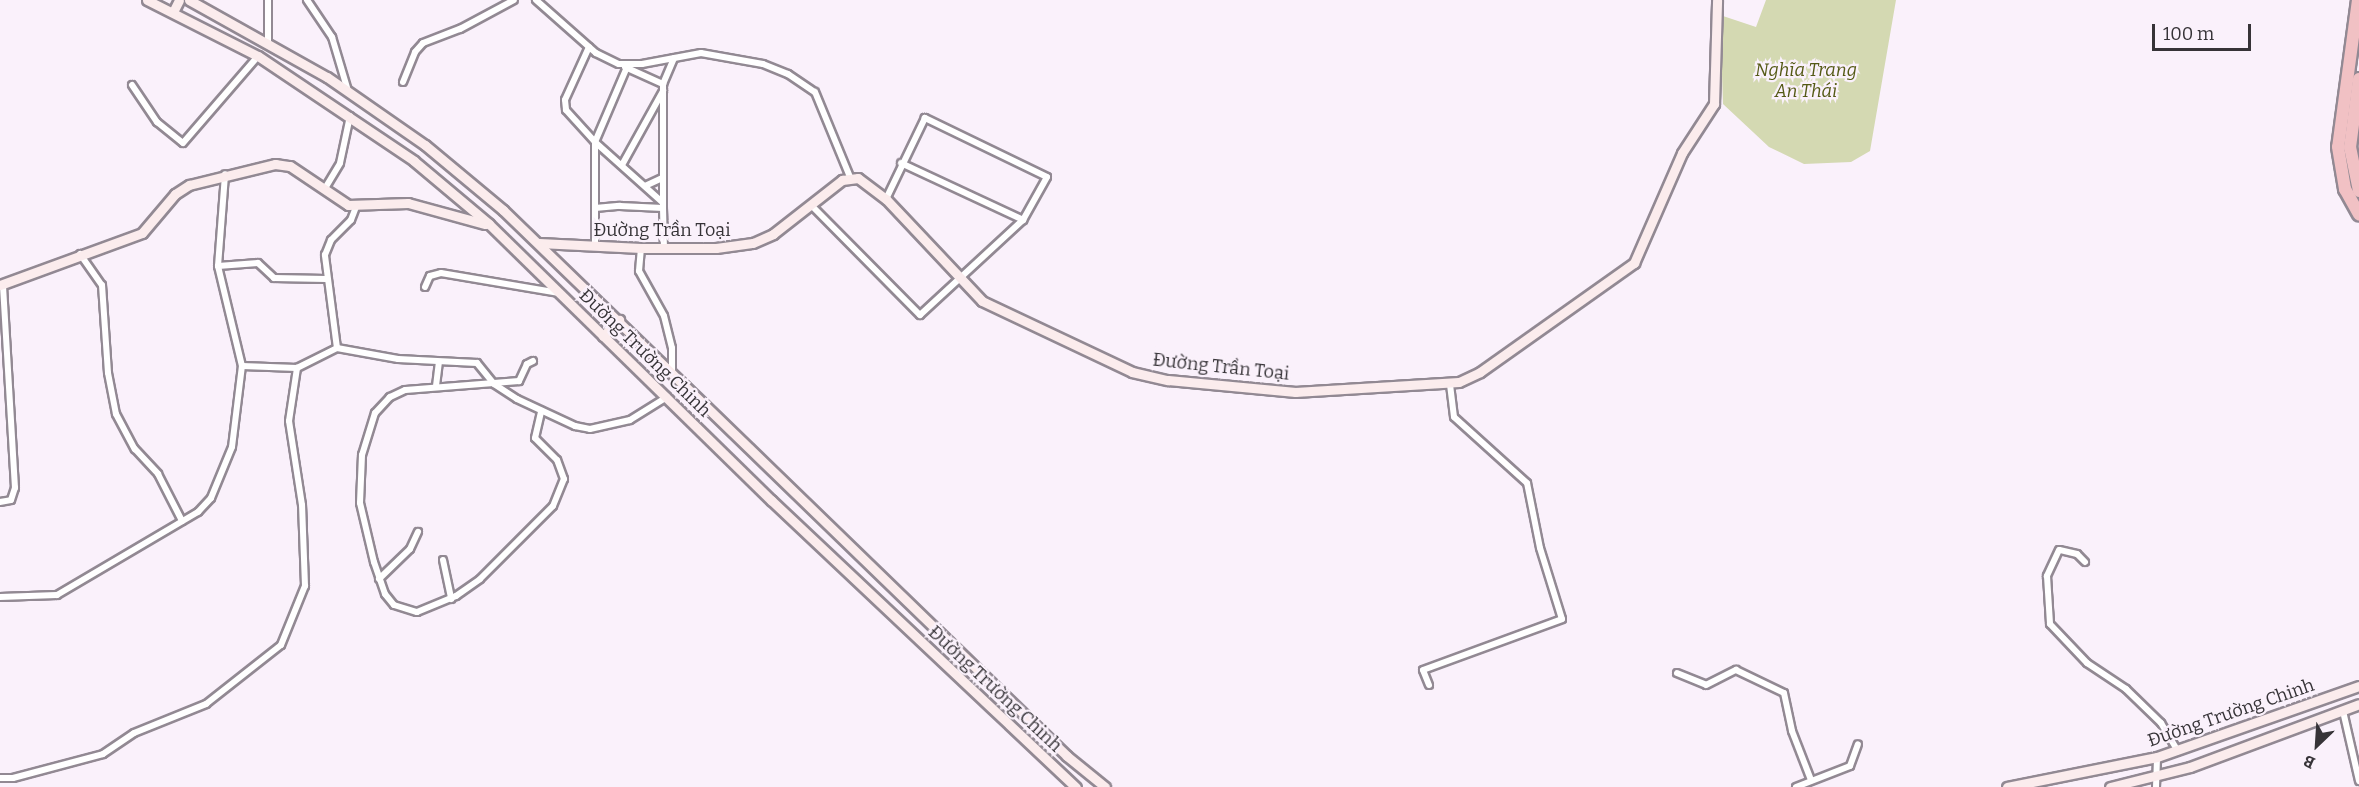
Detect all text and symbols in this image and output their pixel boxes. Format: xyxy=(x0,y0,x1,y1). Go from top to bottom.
scale bar xyxy=(2155,12,2254,50)
text: 100 m xyxy=(2163,23,2214,45)
park label: Nghĩa Trang An Thái xyxy=(1755,60,1857,103)
street label: Đường Trần Toại xyxy=(593,219,731,241)
street label: Đường Trường Chinh xyxy=(575,285,715,421)
street label: Đường Trần Toại xyxy=(1152,349,1290,385)
street label: Đường Trường Chinh xyxy=(924,622,1066,756)
street label: Đường Trường Chinh xyxy=(2145,674,2317,752)
north arrow xyxy=(2287,715,2347,775)
text: B xyxy=(2300,751,2318,773)

